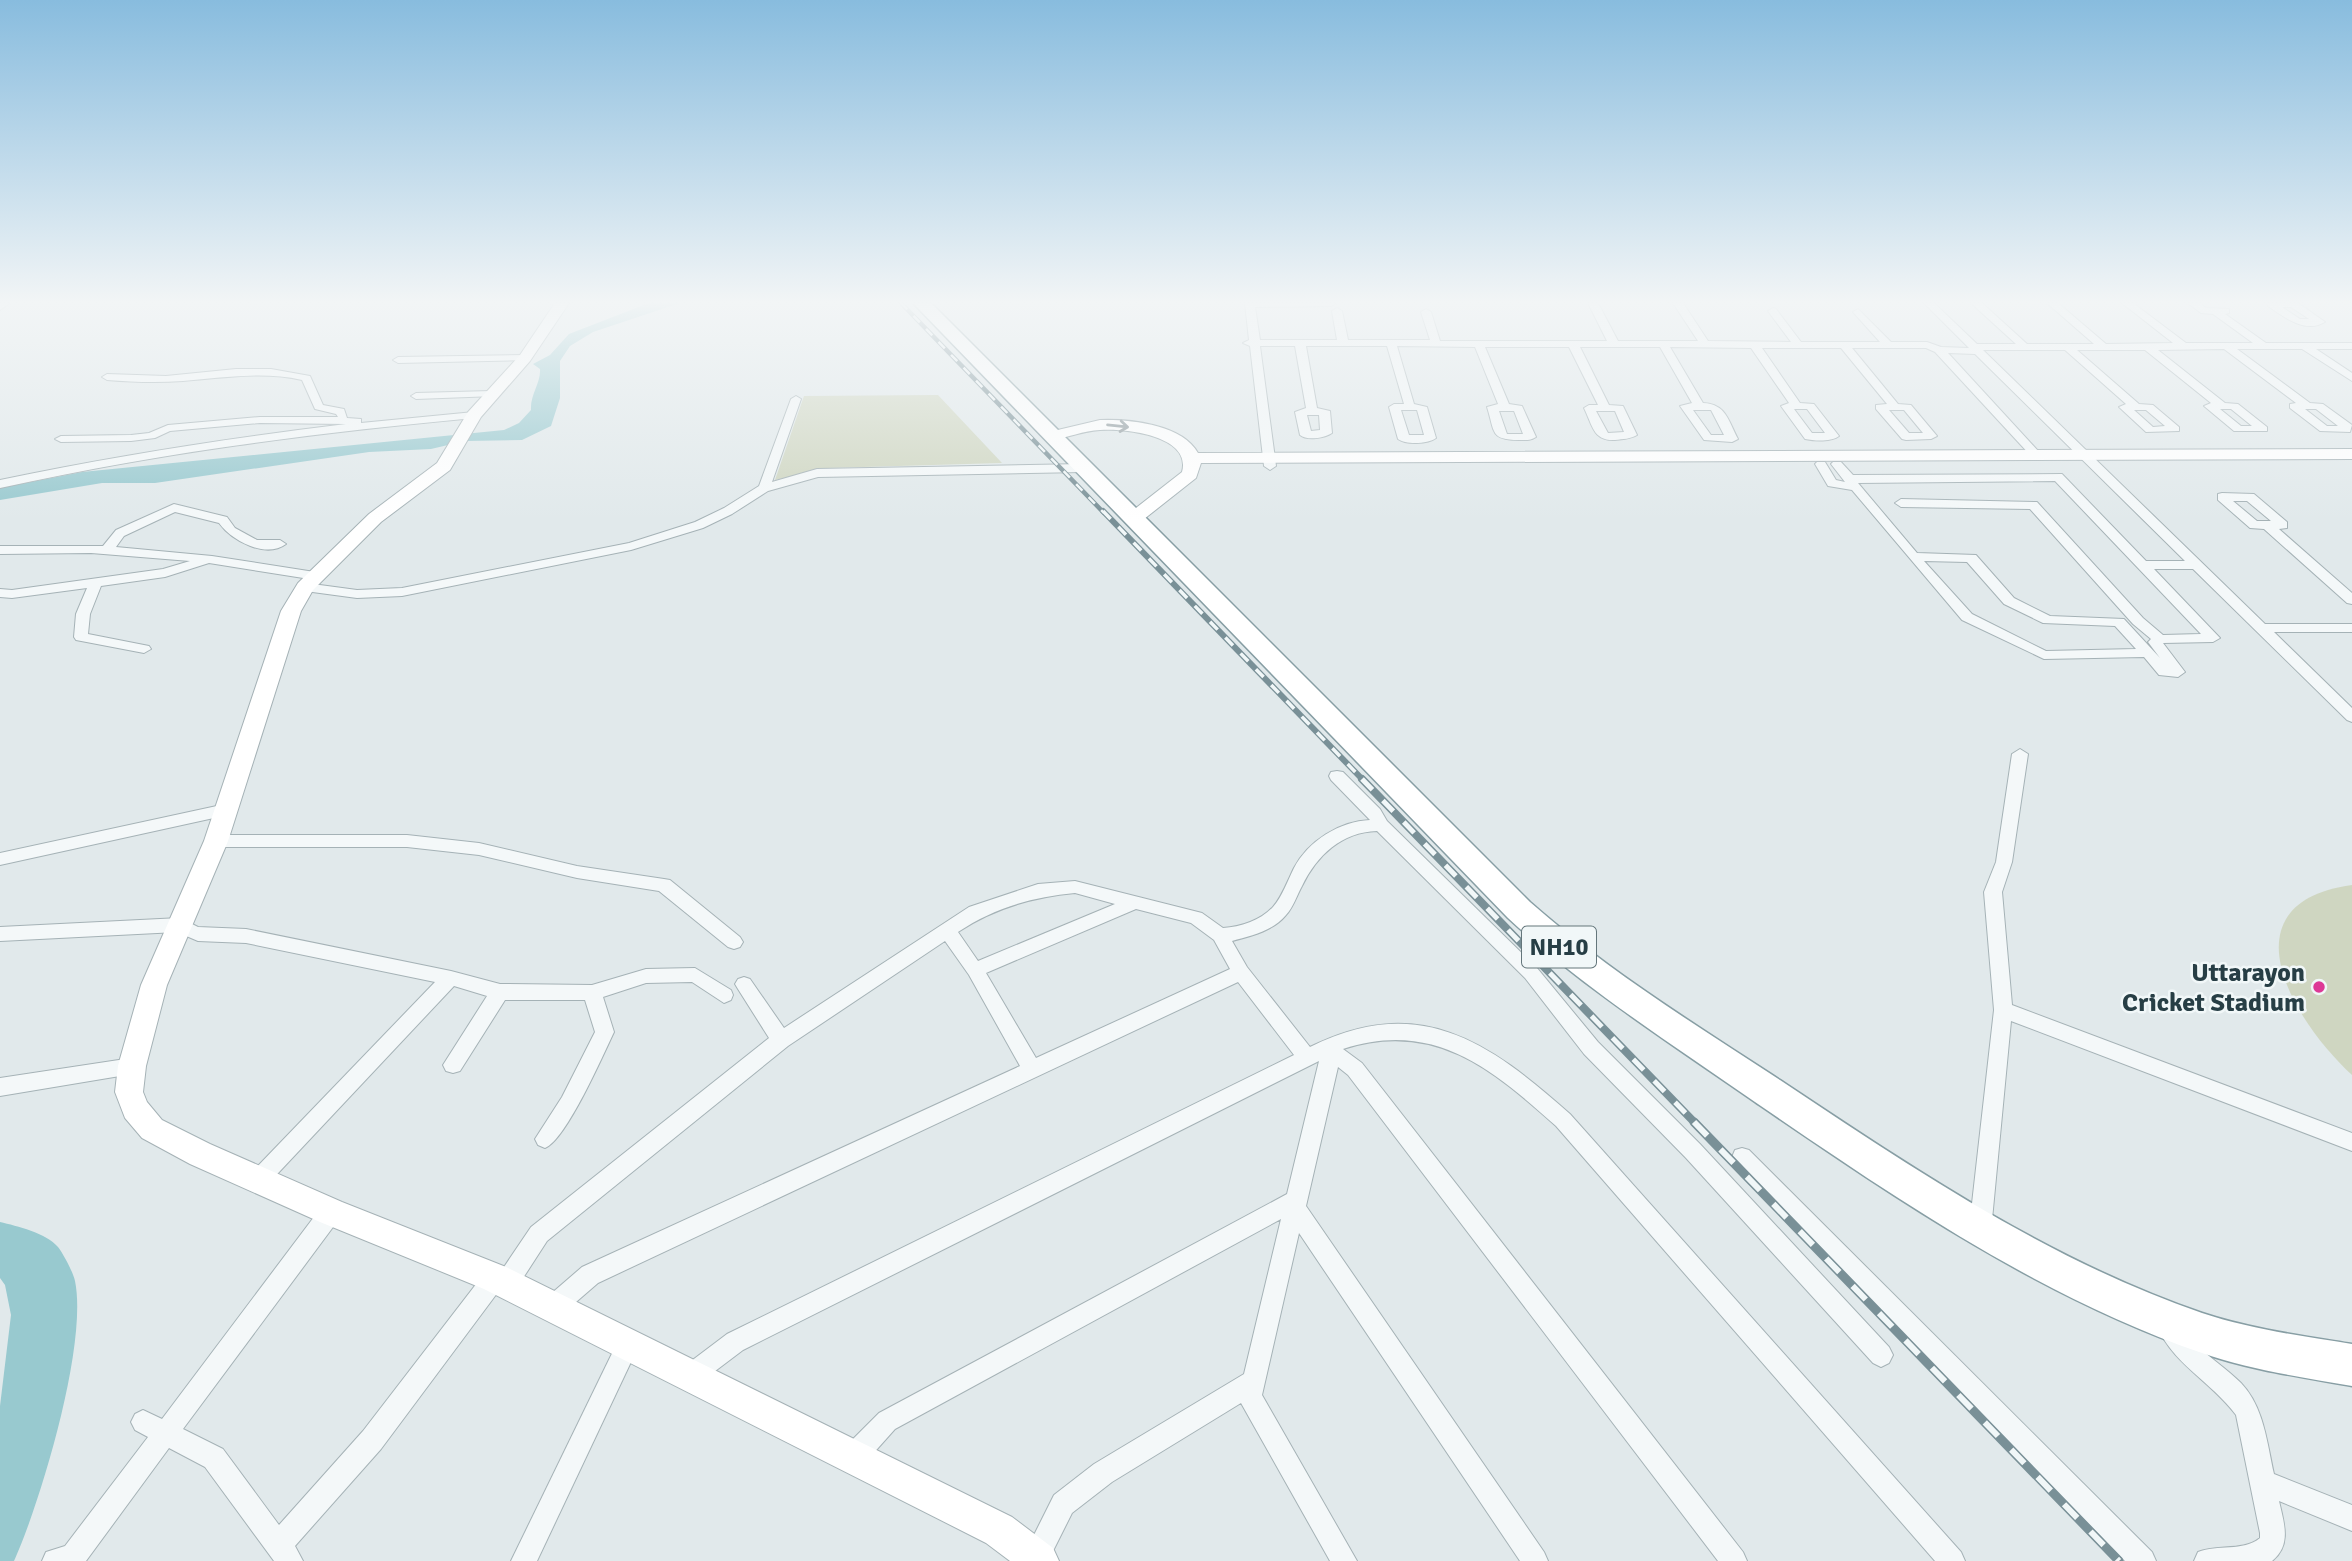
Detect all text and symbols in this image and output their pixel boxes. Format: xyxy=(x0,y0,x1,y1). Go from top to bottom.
one-way arrow xyxy=(1106,420,1129,433)
road number: NH10 xyxy=(1522,926,1596,967)
place label: Uttarayon Cricket Stadium xyxy=(2122,957,2305,1019)
marker: Uttarayon Cricket Stadium xyxy=(2311,979,2327,995)

